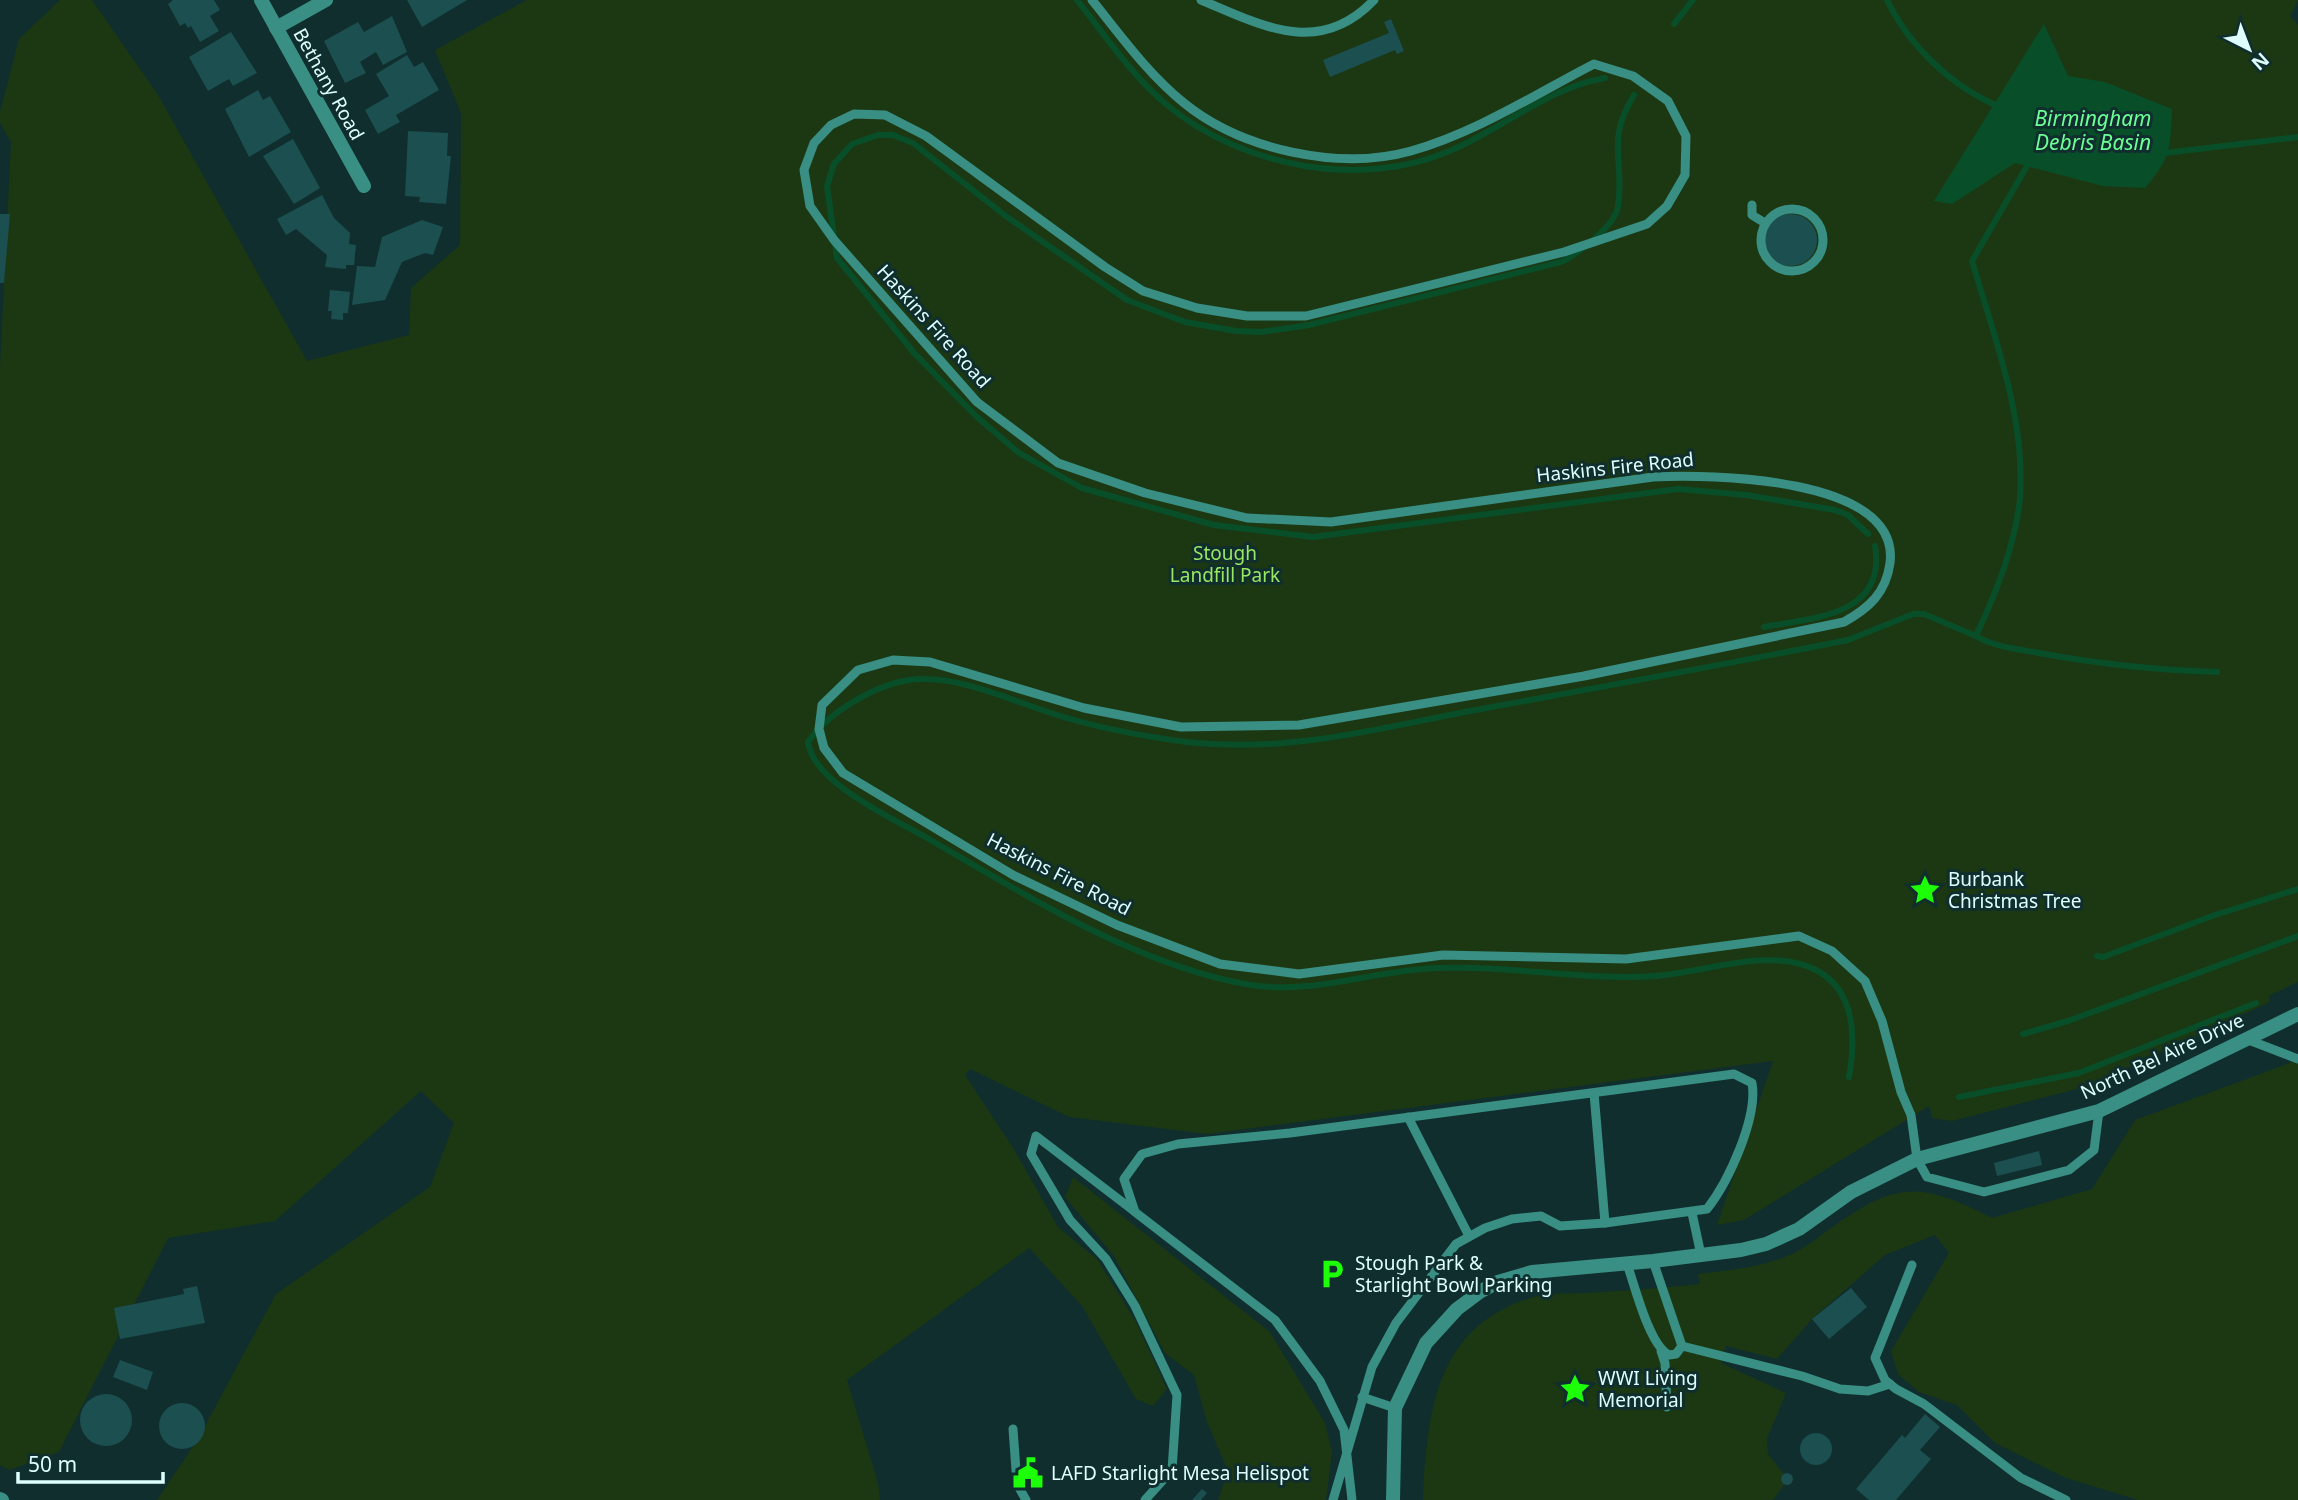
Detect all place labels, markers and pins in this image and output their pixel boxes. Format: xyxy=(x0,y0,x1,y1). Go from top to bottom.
place label: Burbank Christmas Tree xyxy=(1948,866,2081,914)
place icon: Burbank Christmas Tree xyxy=(1908,873,1942,907)
place label: Stough Park & Starlight Bowl Parking xyxy=(1355,1250,1553,1298)
parking icon: Stough Park & Starlight Bowl Parking xyxy=(1315,1257,1349,1291)
place label: WWI Living Memorial xyxy=(1598,1365,1698,1413)
place icon: WWI Living Memorial xyxy=(1558,1372,1592,1406)
public building icon: LAFD Starlight Mesa Helispot xyxy=(1011,1456,1045,1490)
place label: LAFD Starlight Mesa Helispot xyxy=(1051,1460,1309,1486)

